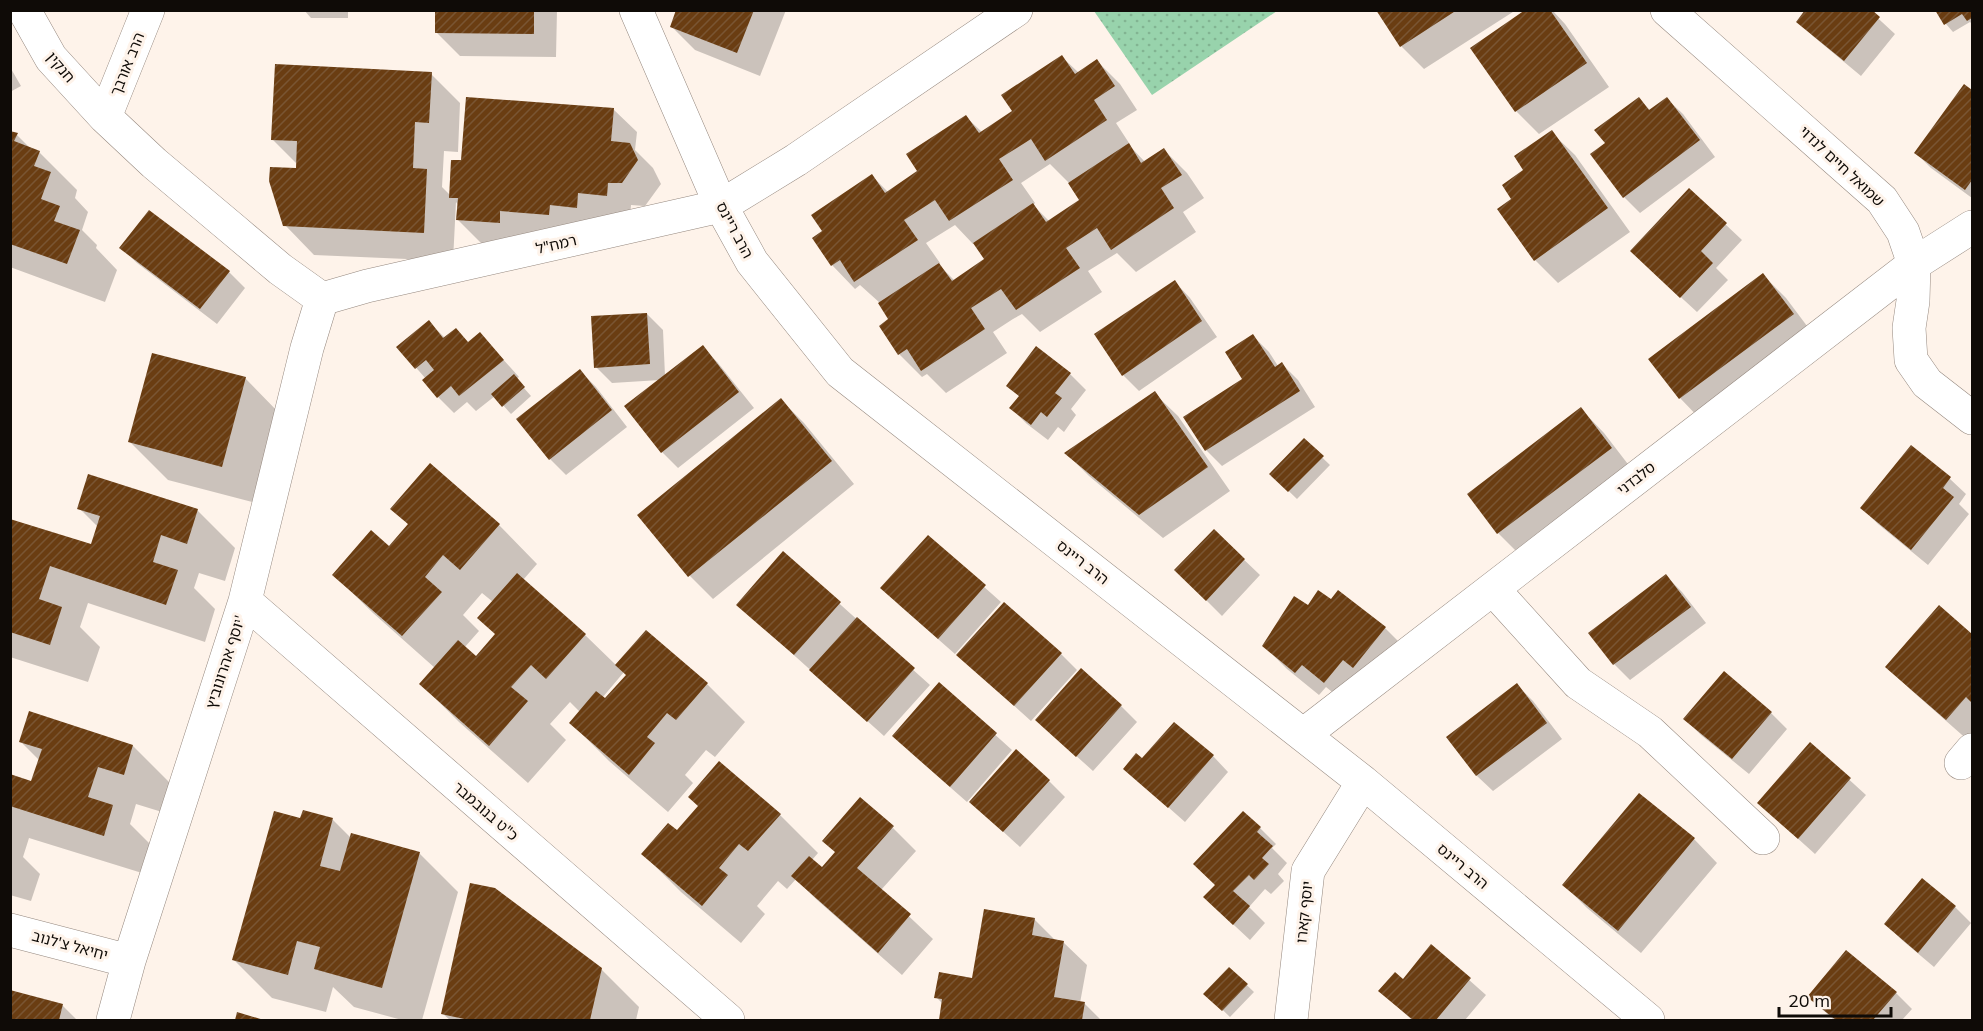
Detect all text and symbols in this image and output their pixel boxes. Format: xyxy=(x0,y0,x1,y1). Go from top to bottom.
street label: הרב אורבך xyxy=(106,30,148,98)
street label: חנקין xyxy=(43,48,79,86)
street label: שמואל חיים לנדוי xyxy=(1795,122,1889,210)
street label: הרב ריינס xyxy=(712,199,758,261)
street label: רמח"ל xyxy=(534,230,578,258)
street label: סלבדני xyxy=(1613,457,1659,499)
street label: הרב ריינס xyxy=(1053,536,1113,588)
street label: יוסף אהרונוביץ' xyxy=(201,613,249,711)
street label: כ"ט בנובמבר xyxy=(449,778,523,845)
street label: הרב ריינס xyxy=(1433,839,1493,893)
street label: יוסף קארו xyxy=(1291,880,1317,944)
street label: יחיאל צ'לנוב xyxy=(30,926,110,964)
scale bar xyxy=(1779,980,1892,1018)
text: 20 m xyxy=(1788,989,1830,1012)

